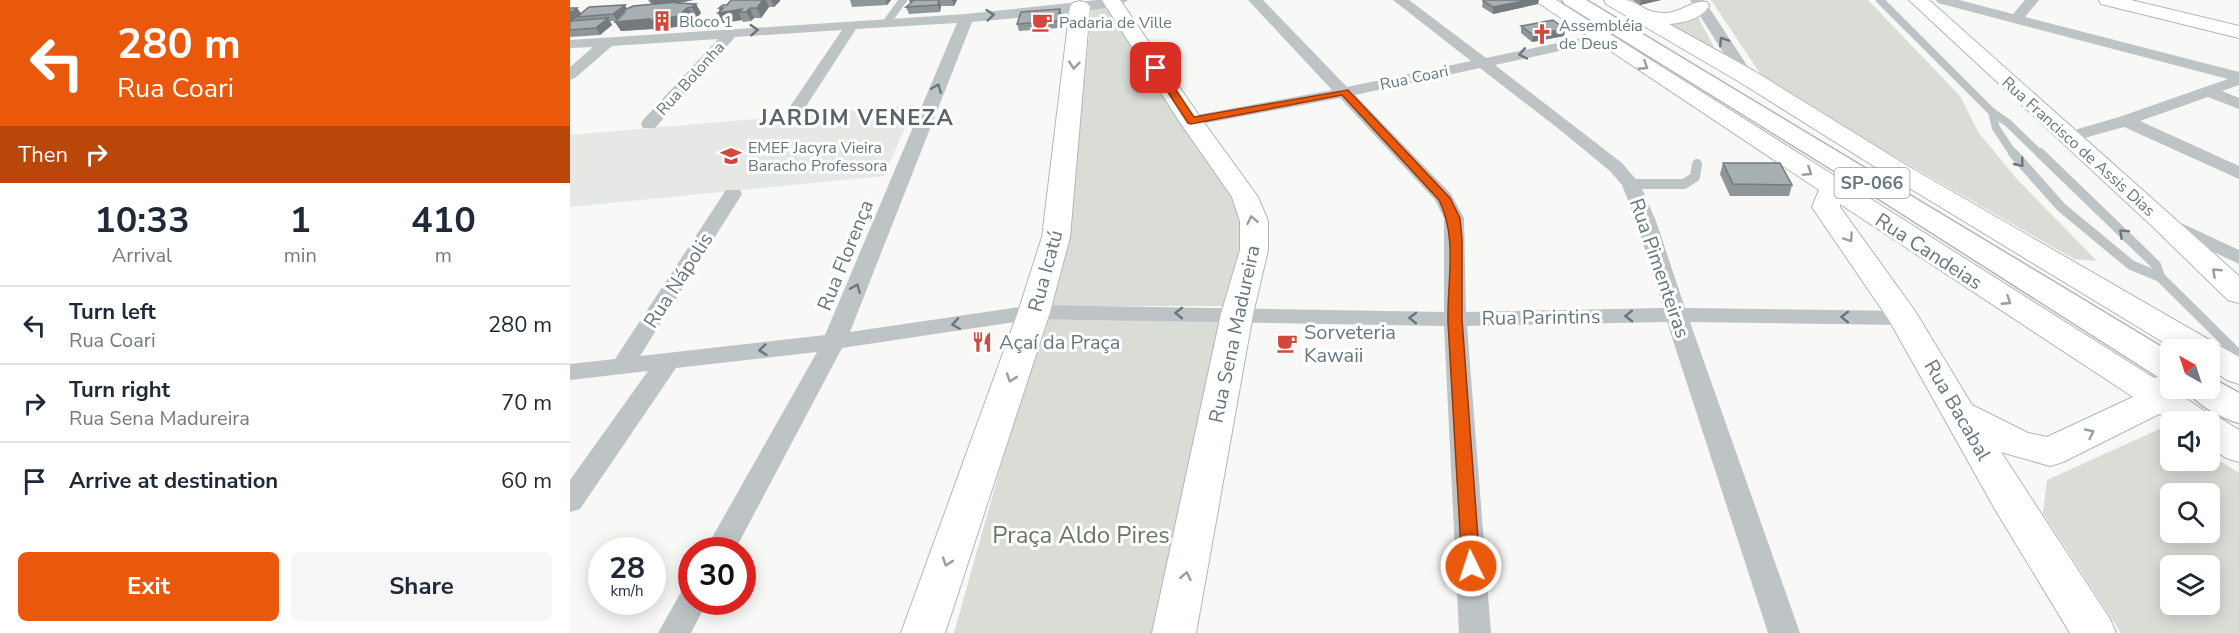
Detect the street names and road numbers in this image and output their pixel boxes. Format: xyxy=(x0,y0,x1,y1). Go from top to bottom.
street label: Rua Bolonha xyxy=(652,37,730,120)
street label: Rua Coari xyxy=(1378,60,1450,96)
street label: Rua Francisco de Assis Dias xyxy=(1997,72,2160,222)
road number: SP-066 xyxy=(1834,168,1910,198)
street label: Rua Pimenteiras xyxy=(1623,195,1696,342)
street label: Rua Florença xyxy=(811,196,880,315)
street label: Rua Candeias xyxy=(1870,207,1987,296)
street label: Rua Nápolis xyxy=(637,227,719,333)
street label: Rua Icatú xyxy=(1022,227,1069,315)
street label: Rua Sena Madureira xyxy=(1202,243,1267,425)
street label: Rua Parintins xyxy=(1481,303,1601,332)
street label: Rua Bacabal xyxy=(1918,355,1997,466)

